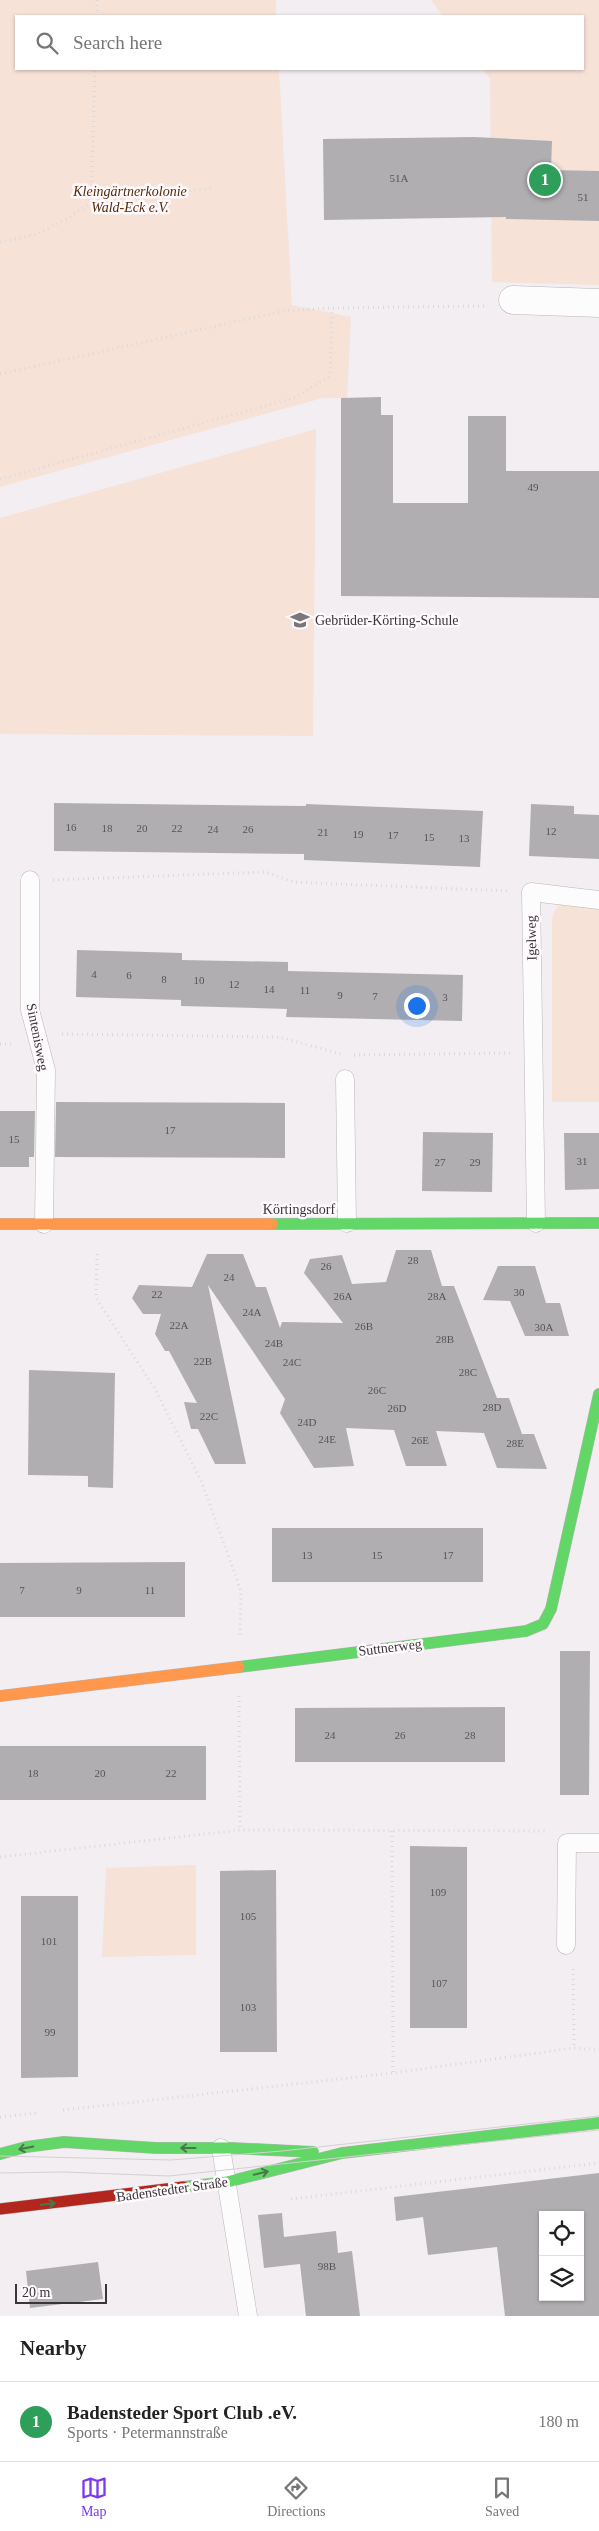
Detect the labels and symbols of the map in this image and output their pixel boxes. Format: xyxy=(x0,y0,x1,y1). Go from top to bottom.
pin: 1 xyxy=(529,161,561,199)
house number: 51A xyxy=(390,172,409,184)
park label: Kleingärtnerkolonie Wald-Eck e.V. xyxy=(72,184,187,215)
house number: 51 xyxy=(578,191,589,203)
house number: 49 xyxy=(528,481,539,493)
school or university icon: Gebrüder-Körting-Schule xyxy=(289,609,311,631)
place label: Gebrüder-Körting-Schule xyxy=(315,613,459,628)
house number: 16 xyxy=(66,821,77,833)
house number: 18 xyxy=(102,822,113,834)
house number: 20 xyxy=(137,822,148,834)
house number: 22 xyxy=(172,822,183,834)
house number: 24 xyxy=(208,823,219,835)
house number: 26 xyxy=(243,823,254,835)
house number: 12 xyxy=(546,825,557,837)
house number: 21 xyxy=(318,826,329,838)
house number: 19 xyxy=(353,828,364,840)
house number: 17 xyxy=(388,829,399,841)
house number: 15 xyxy=(424,831,435,843)
house number: 13 xyxy=(459,832,470,844)
street label: Igelweg xyxy=(524,915,539,961)
house number: 4 xyxy=(91,968,97,980)
house number: 6 xyxy=(126,969,132,981)
house number: 8 xyxy=(161,973,167,985)
house number: 10 xyxy=(194,974,205,986)
house number: 12 xyxy=(229,978,240,990)
house number: 14 xyxy=(264,983,275,995)
house number: 11 xyxy=(300,984,310,996)
house number: 9 xyxy=(337,989,343,1001)
house number: 7 xyxy=(372,990,378,1002)
house number: 3 xyxy=(442,991,448,1003)
your location xyxy=(404,993,430,1019)
street label: Sintenisweg xyxy=(24,1002,51,1072)
house number: 17 xyxy=(165,1124,176,1136)
house number: 15 xyxy=(9,1133,20,1145)
house number: 31 xyxy=(577,1155,588,1167)
house number: 27 xyxy=(435,1156,446,1168)
house number: 29 xyxy=(470,1156,481,1168)
street label: Körtingsdorf xyxy=(263,1202,335,1217)
house number: 28 xyxy=(408,1254,419,1266)
house number: 26 xyxy=(321,1260,332,1272)
house number: 24 xyxy=(224,1271,235,1283)
house number: 30 xyxy=(514,1286,525,1298)
house number: 22 xyxy=(152,1288,163,1300)
house number: 26A xyxy=(334,1290,353,1302)
house number: 28A xyxy=(428,1290,447,1302)
house number: 24A xyxy=(243,1306,262,1318)
house number: 22A xyxy=(170,1319,189,1331)
house number: 26B xyxy=(355,1320,373,1332)
house number: 30A xyxy=(535,1321,554,1333)
house number: 28B xyxy=(436,1333,454,1345)
house number: 24B xyxy=(265,1337,283,1349)
house number: 22B xyxy=(194,1355,212,1367)
house number: 24C xyxy=(283,1356,301,1368)
house number: 28C xyxy=(459,1366,477,1378)
house number: 26C xyxy=(368,1384,386,1396)
house number: 28D xyxy=(483,1401,502,1413)
house number: 26D xyxy=(388,1402,407,1414)
house number: 22C xyxy=(200,1410,218,1422)
house number: 24D xyxy=(298,1416,317,1428)
house number: 24E xyxy=(318,1433,336,1445)
house number: 26E xyxy=(411,1434,429,1446)
house number: 28E xyxy=(506,1437,524,1449)
house number: 13 xyxy=(302,1549,313,1561)
house number: 15 xyxy=(372,1549,383,1561)
house number: 17 xyxy=(443,1549,454,1561)
house number: 7 xyxy=(19,1584,25,1596)
house number: 9 xyxy=(76,1584,82,1596)
house number: 11 xyxy=(145,1584,155,1596)
street label: Suttnerweg xyxy=(358,1636,423,1659)
house number: 24 xyxy=(325,1729,336,1741)
house number: 26 xyxy=(395,1729,406,1741)
house number: 28 xyxy=(465,1729,476,1741)
house number: 18 xyxy=(28,1767,39,1779)
house number: 20 xyxy=(95,1767,106,1779)
house number: 22 xyxy=(166,1767,177,1779)
house number: 109 xyxy=(430,1886,447,1898)
house number: 105 xyxy=(240,1910,257,1922)
house number: 101 xyxy=(41,1935,57,1947)
house number: 107 xyxy=(431,1977,448,1989)
house number: 103 xyxy=(240,2001,257,2013)
house number: 99 xyxy=(45,2026,56,2038)
one-way arrow xyxy=(19,2143,35,2153)
one-way arrow xyxy=(180,2143,196,2153)
one-way arrow xyxy=(253,2168,269,2177)
street label: Badenstedter Straße xyxy=(115,2174,229,2205)
one-way arrow xyxy=(40,2199,56,2209)
house number: 98B xyxy=(318,2260,336,2272)
scale bar xyxy=(15,2281,108,2304)

